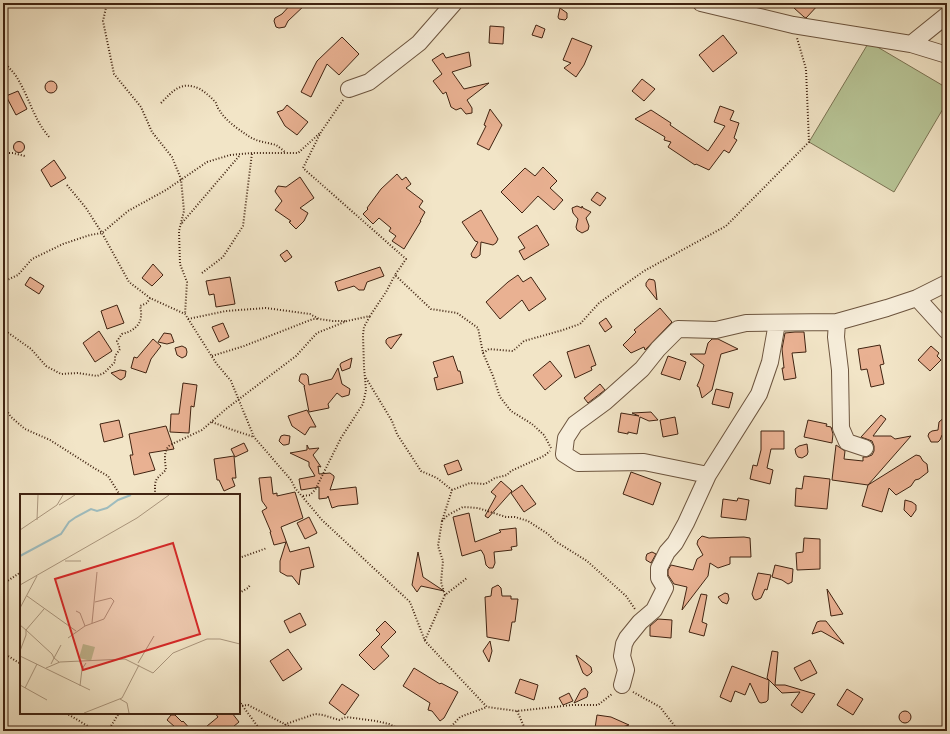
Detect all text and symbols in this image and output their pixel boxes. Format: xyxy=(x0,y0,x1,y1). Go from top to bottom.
inset map xyxy=(20,494,240,714)

